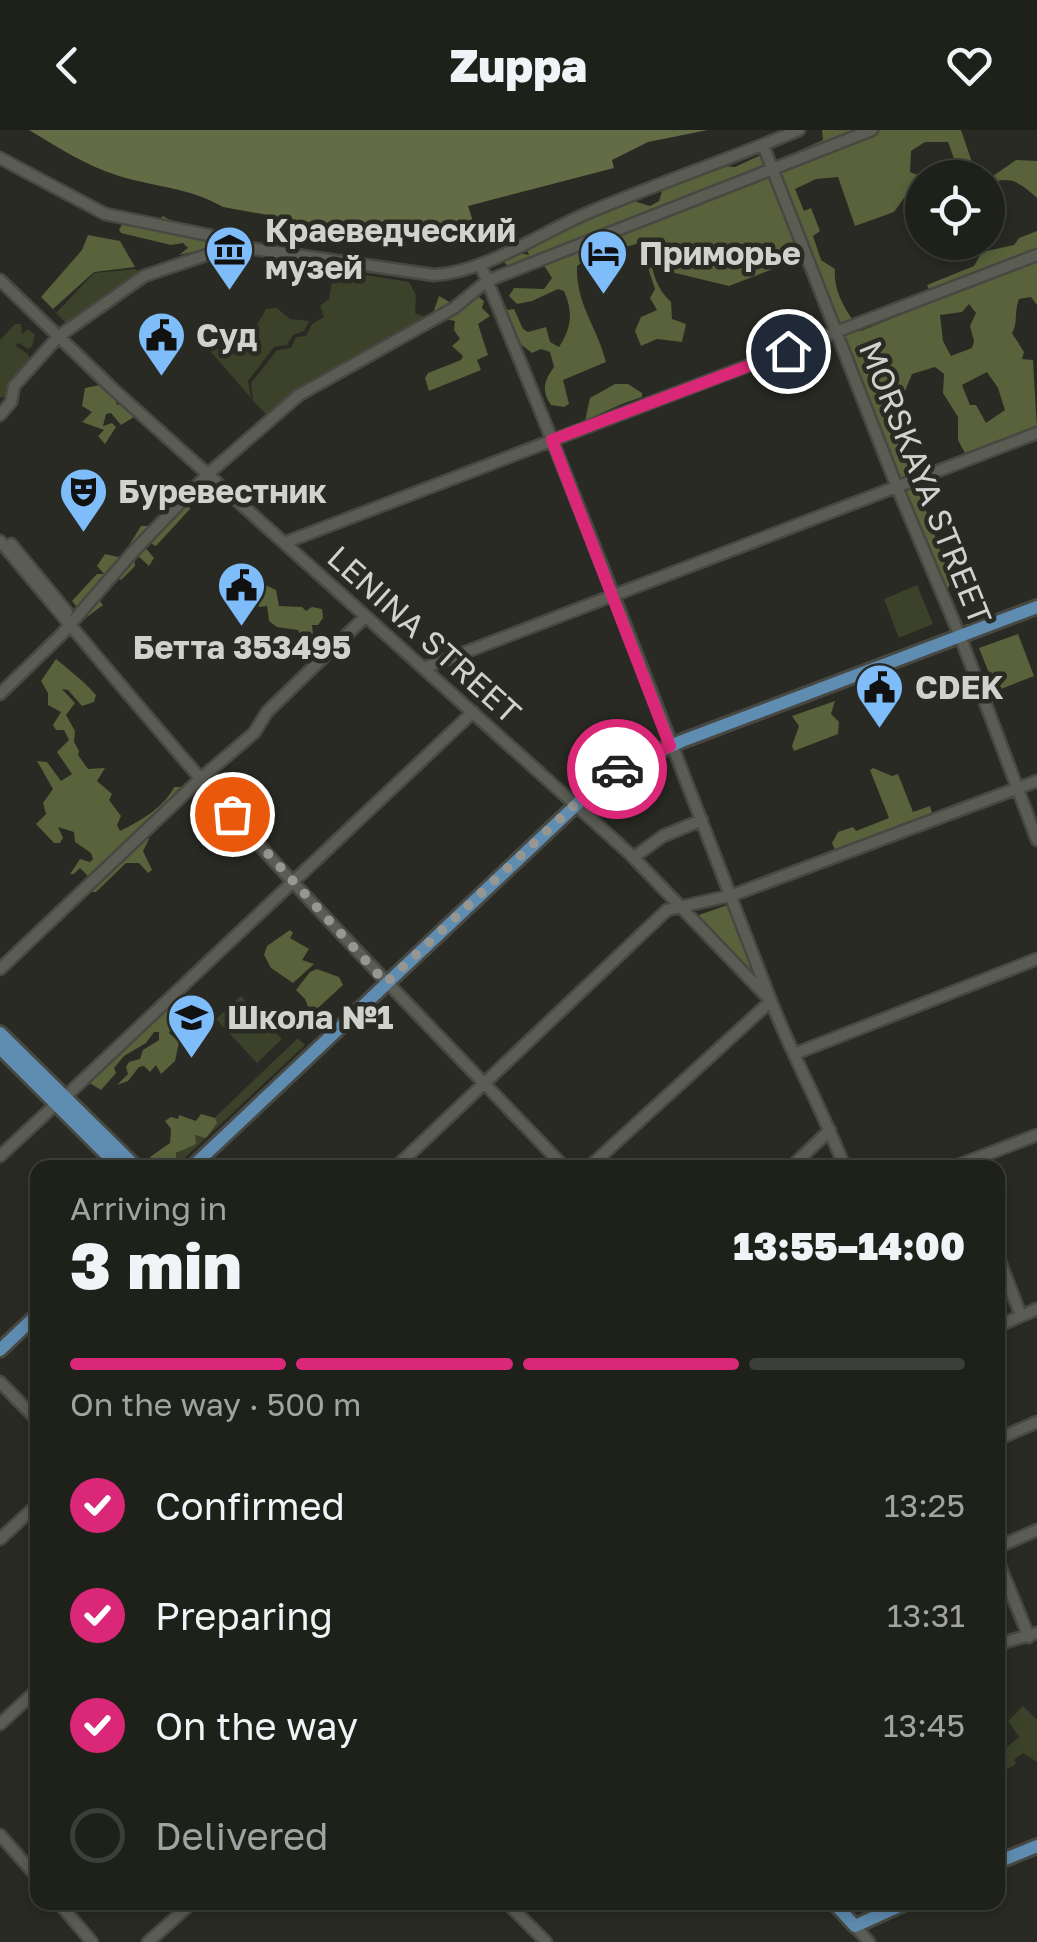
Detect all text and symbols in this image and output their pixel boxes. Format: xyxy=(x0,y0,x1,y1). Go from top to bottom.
icon: back xyxy=(40,38,95,93)
text: Zuppa xyxy=(450,38,587,92)
icon: heart xyxy=(942,38,997,93)
map controls xyxy=(905,160,1005,260)
button: locate xyxy=(905,160,1005,260)
place label: Краеведческий музей xyxy=(265,211,516,286)
museum icon: Краеведческий музей xyxy=(204,223,256,291)
hotel icon: Приморье xyxy=(578,228,630,296)
place label: Приморье xyxy=(639,234,801,272)
pin xyxy=(746,309,831,394)
public building icon: Суд xyxy=(135,310,187,378)
place label: Суд xyxy=(196,316,257,354)
icon: home xyxy=(761,324,816,379)
street label: MORSKAYA STREET xyxy=(852,335,1000,630)
theatre icon: Буревестник xyxy=(57,466,109,534)
place label: Буревестник xyxy=(118,472,327,510)
street label: LENINA STREET xyxy=(320,538,529,731)
public building icon: Бетта 353495 xyxy=(216,560,268,628)
place label: Бетта 353495 xyxy=(133,628,351,666)
public building icon: CDEK xyxy=(854,662,906,730)
place label: CDEK xyxy=(915,668,1004,706)
courier xyxy=(567,719,667,819)
icon: car xyxy=(590,742,645,797)
pin xyxy=(190,772,275,857)
icon: bag xyxy=(205,787,260,842)
school or university icon: Школа №1 xyxy=(166,992,218,1060)
place label: Школа №1 xyxy=(227,998,393,1036)
text: Arriving in xyxy=(70,1189,227,1227)
text: 13:55–14:00 xyxy=(733,1223,965,1268)
text: 3 min xyxy=(70,1225,242,1303)
text: On the way · 500 m xyxy=(70,1385,361,1423)
icon: check xyxy=(70,1478,125,1533)
text: Confirmed xyxy=(155,1483,345,1528)
text: 13:25 xyxy=(884,1486,965,1524)
icon: check xyxy=(70,1588,125,1643)
text: Preparing xyxy=(155,1593,333,1638)
text: 13:31 xyxy=(887,1596,965,1634)
icon: check xyxy=(70,1698,125,1753)
text: On the way xyxy=(155,1703,358,1748)
text: 13:45 xyxy=(883,1706,965,1744)
text: Delivered xyxy=(155,1813,328,1858)

